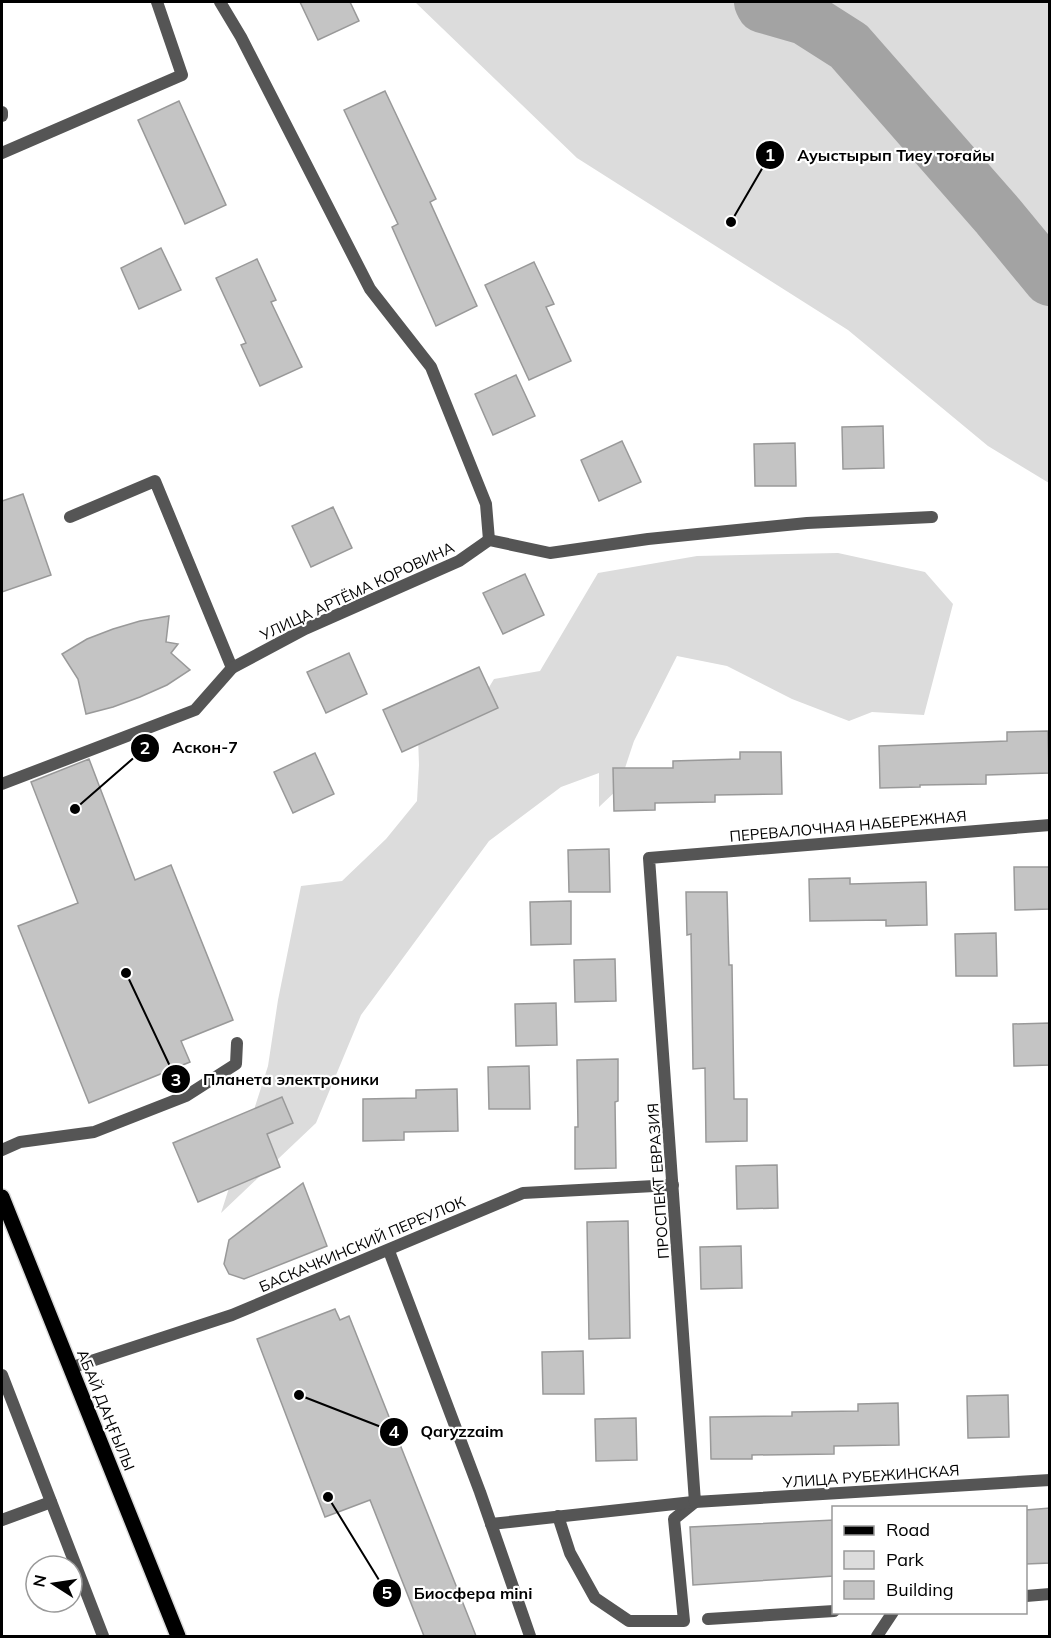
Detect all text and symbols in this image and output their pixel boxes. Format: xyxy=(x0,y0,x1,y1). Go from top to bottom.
callout: Ауыстырып Тиеу тоғайы xyxy=(755,138,1006,172)
text: 1 xyxy=(765,143,775,166)
text: Ауыстырып Тиеу тоғайы xyxy=(797,145,995,165)
street label: УЛИЦА АРТЁМА КОРОВИНА xyxy=(256,538,457,645)
callout: Аскон-7 xyxy=(130,731,249,765)
text: 2 xyxy=(140,736,150,759)
text: Аскон-7 xyxy=(172,737,238,757)
street label: ПЕРЕВАЛОЧНАЯ НАБЕРЕЖНАЯ xyxy=(729,806,967,846)
callout: Планета электроники xyxy=(161,1062,391,1096)
text: 3 xyxy=(171,1068,181,1091)
text: Планета электроники xyxy=(203,1069,379,1089)
street label: ПРОСПЕКТ ЕВРАЗИЯ xyxy=(643,1102,673,1260)
street label: БАСКАЧКИНСКИЙ ПЕРЕУЛОК xyxy=(256,1192,468,1296)
street label: АБАЙ ДАҢҒЫЛЫ xyxy=(73,1347,139,1473)
callout: Qaryzzaim xyxy=(379,1415,516,1449)
text: 4 xyxy=(389,1420,400,1443)
text: Qaryzzaim xyxy=(420,1421,504,1441)
street label: УЛИЦА РУБЕЖИНСКАЯ xyxy=(781,1460,960,1492)
legend xyxy=(832,1506,1027,1614)
text: Road xyxy=(886,1518,930,1541)
text: Park xyxy=(886,1548,925,1571)
north arrow xyxy=(24,1554,84,1614)
text: N xyxy=(28,1573,50,1589)
callout: Биосфера mini xyxy=(372,1576,544,1610)
text: Building xyxy=(886,1578,954,1601)
text: 5 xyxy=(382,1581,393,1604)
text: Биосфера mini xyxy=(414,1583,532,1603)

